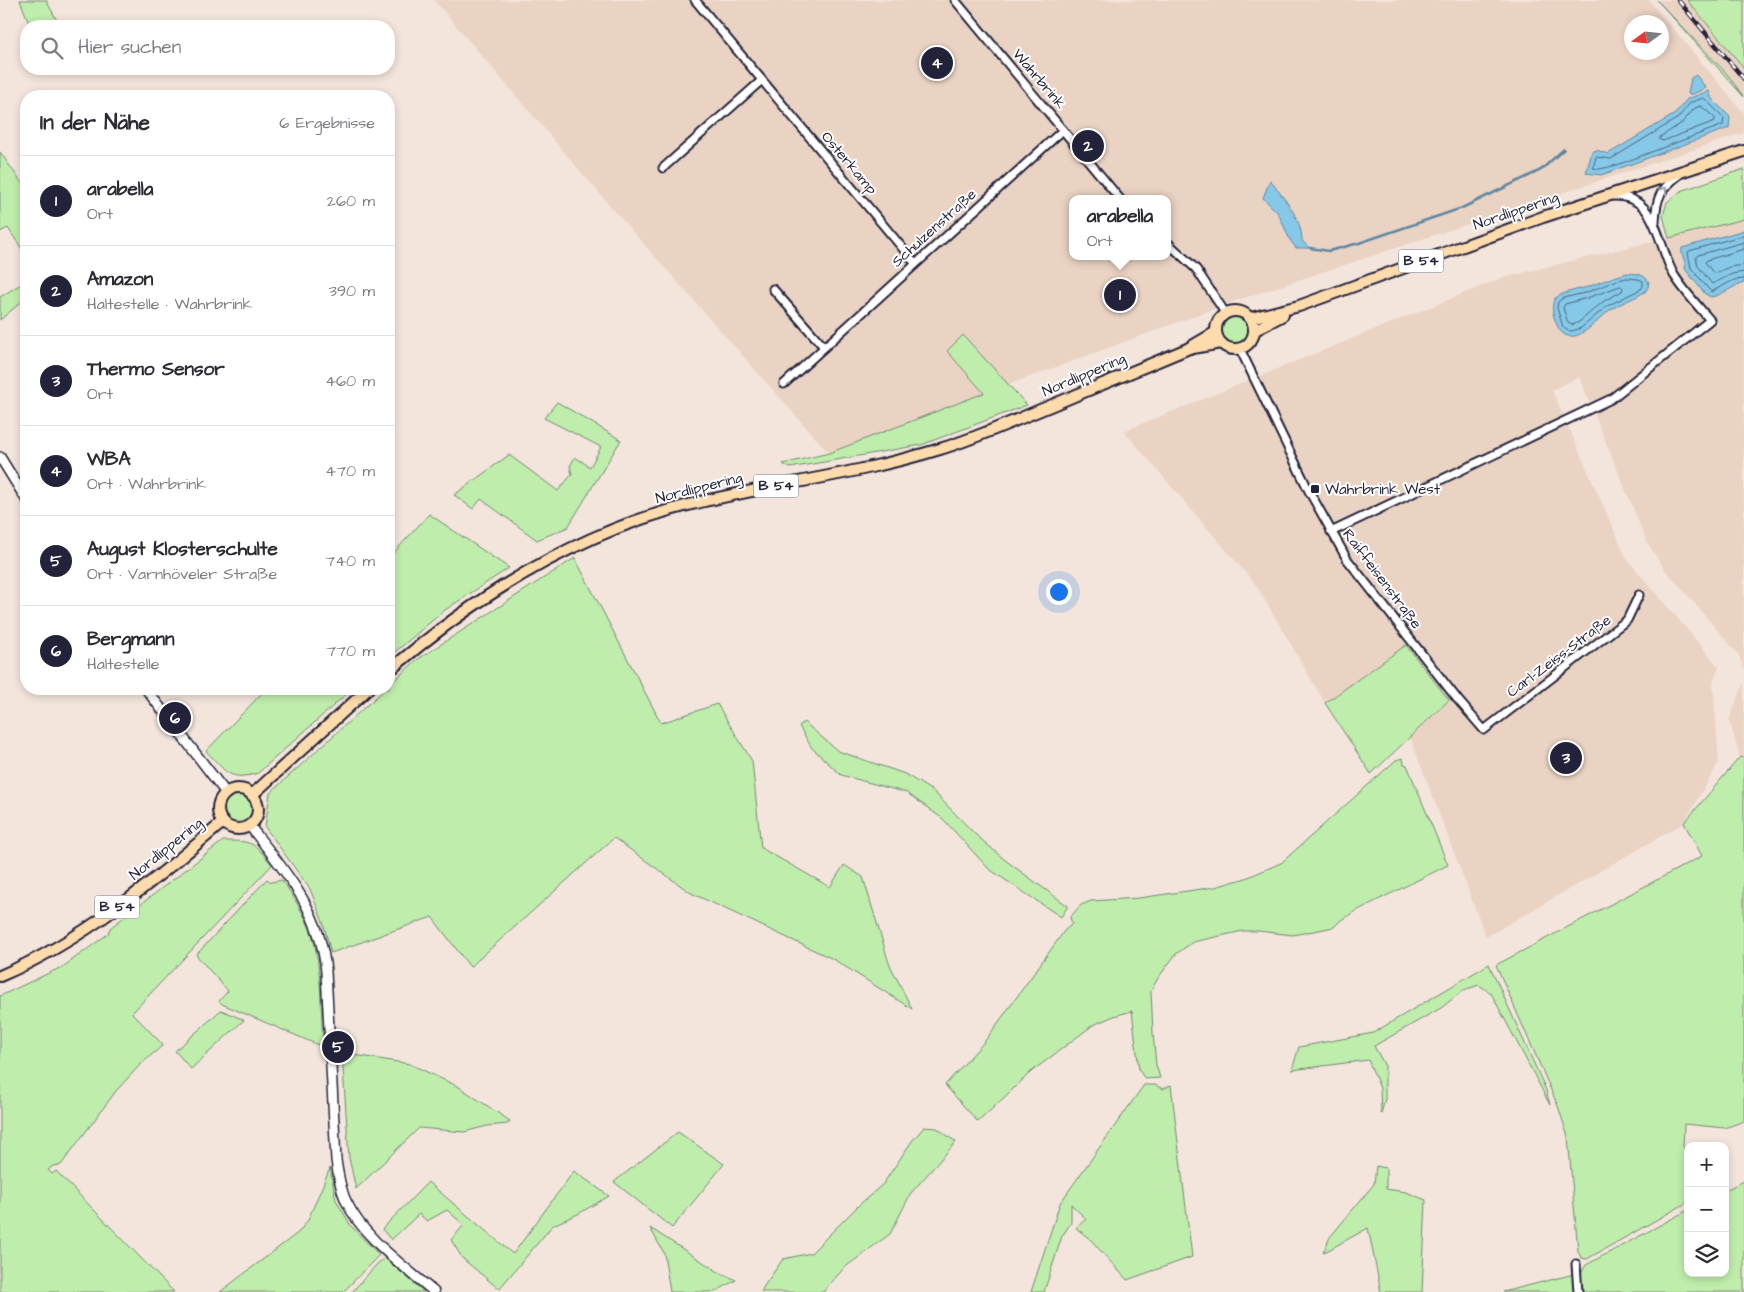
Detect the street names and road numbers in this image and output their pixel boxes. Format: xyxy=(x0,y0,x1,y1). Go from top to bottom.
street label: Wahrbrink xyxy=(1007,44,1071,114)
street label: Osterkamp xyxy=(816,127,882,199)
street label: Schulzenstraße xyxy=(887,184,981,272)
street label: Nordlippering xyxy=(1470,186,1562,236)
road number: B 54 xyxy=(1398,250,1444,272)
street label: Nordlippering xyxy=(1039,348,1130,403)
street label: Nordlippering xyxy=(653,467,745,510)
road number: B 54 xyxy=(754,474,798,498)
street label: Raiffeisenstraße xyxy=(1337,525,1427,633)
street label: Carl-Zeiss-Straße xyxy=(1502,610,1616,702)
street label: Nordlippering xyxy=(125,813,208,886)
road number: B 54 xyxy=(94,896,140,919)

